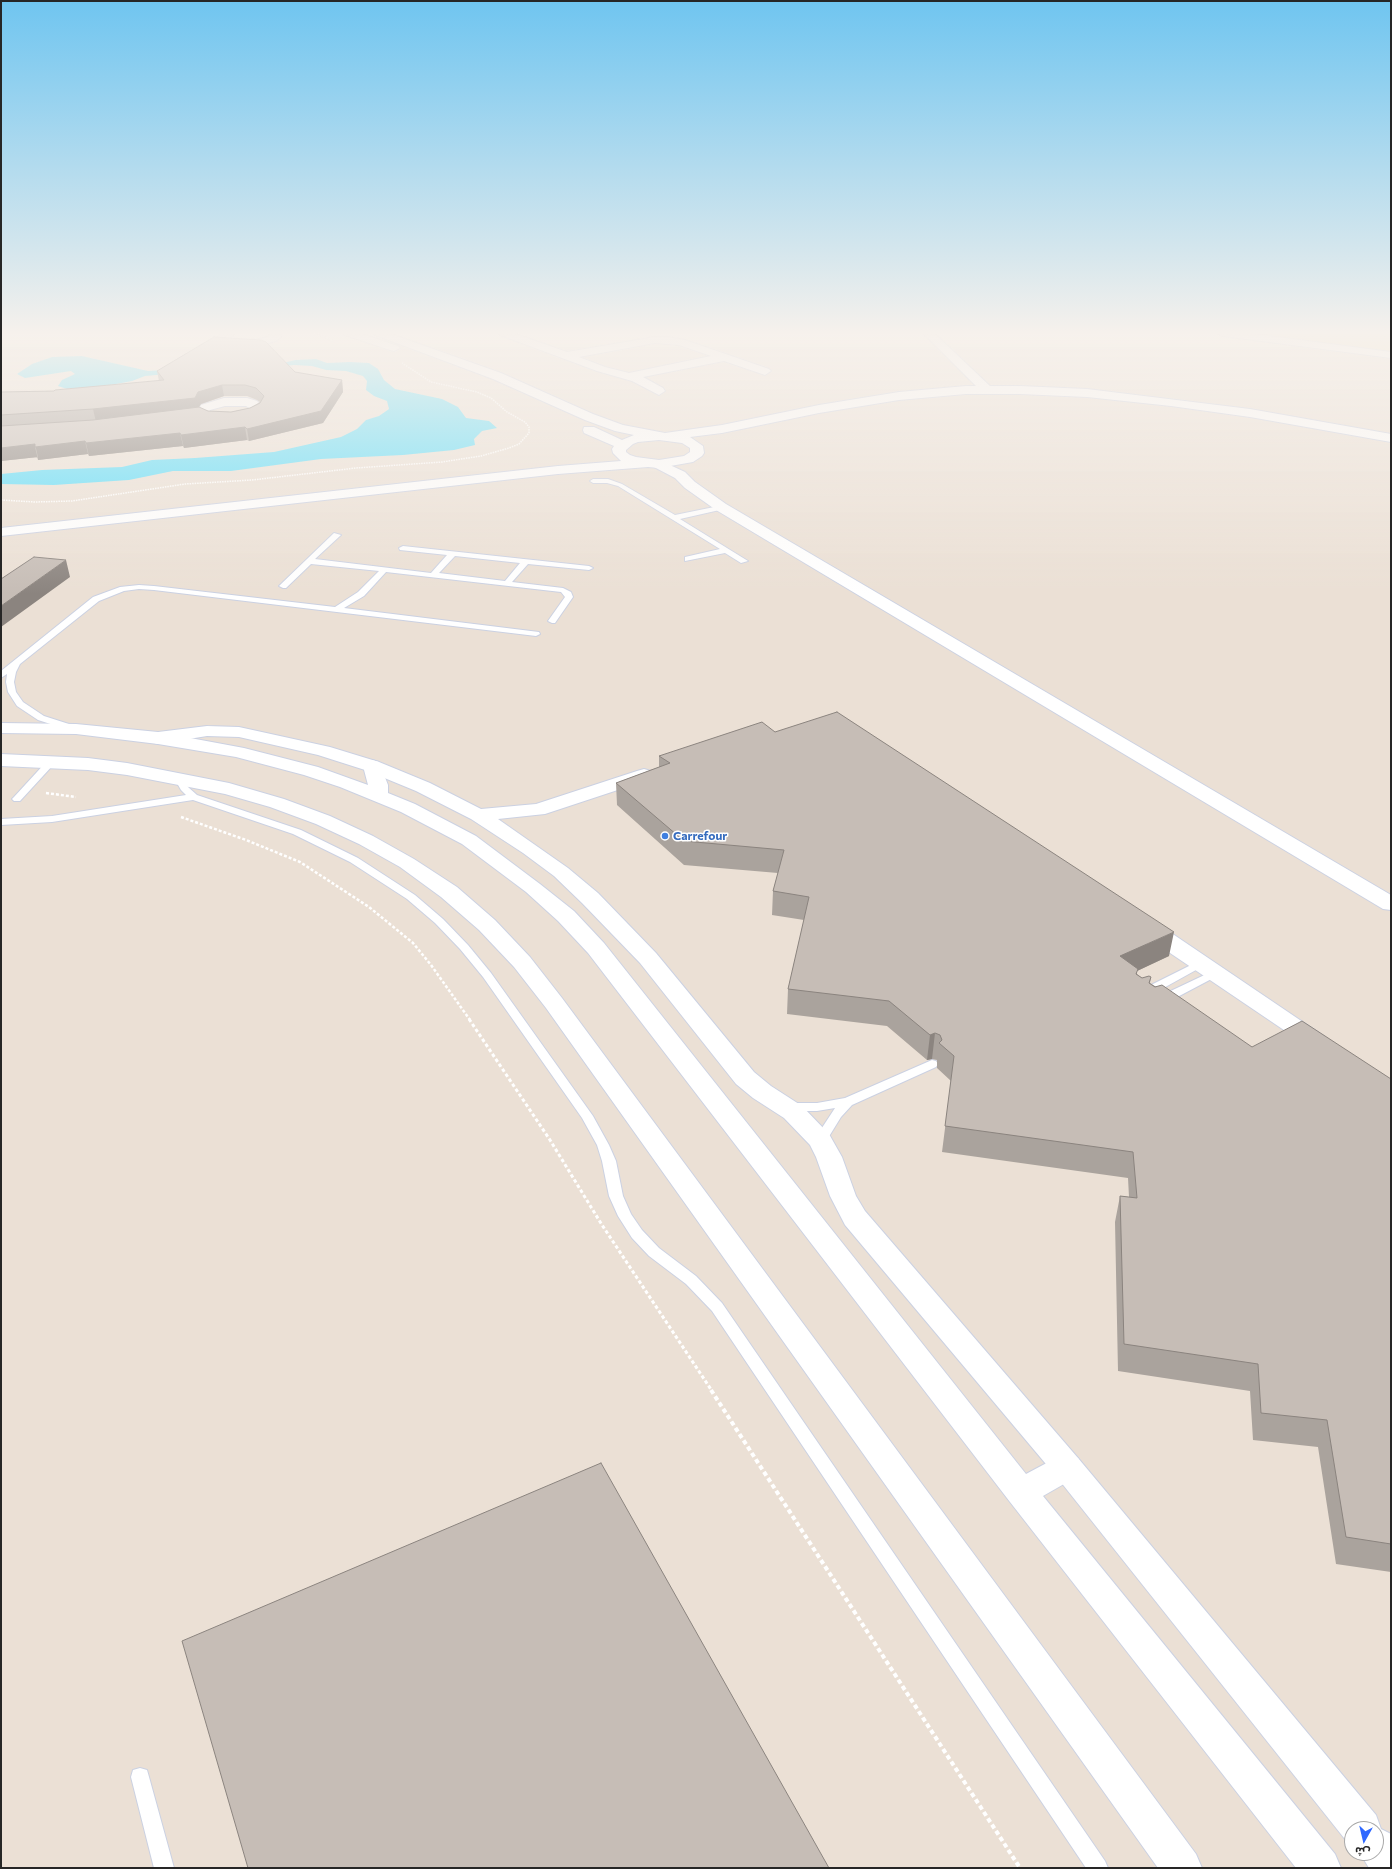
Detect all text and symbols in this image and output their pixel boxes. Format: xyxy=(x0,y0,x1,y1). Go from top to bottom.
place label: Carrefour xyxy=(673,829,727,843)
marker: Carrefour xyxy=(660,831,670,841)
north arrow xyxy=(1344,1821,1384,1861)
text: ش xyxy=(1354,1845,1371,1860)

